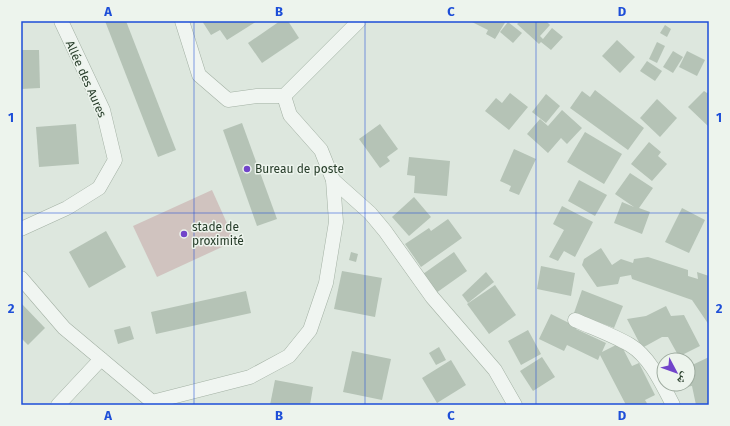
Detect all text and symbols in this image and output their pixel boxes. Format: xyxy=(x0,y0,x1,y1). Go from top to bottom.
text: A xyxy=(103,4,112,19)
text: B xyxy=(275,4,283,19)
text: C xyxy=(447,4,455,19)
text: D xyxy=(618,4,627,19)
street label: Allée des Aures xyxy=(63,38,109,120)
text: 1 xyxy=(8,110,14,125)
text: 1 xyxy=(716,110,722,125)
place label: Bureau de poste xyxy=(255,162,344,176)
marker: Bureau de poste xyxy=(242,164,252,174)
place label: stade de proximité xyxy=(192,220,244,248)
marker: stade de proximité xyxy=(179,229,189,239)
text: 2 xyxy=(8,301,15,316)
text: 2 xyxy=(716,301,723,316)
north arrow xyxy=(656,352,696,392)
text: ش xyxy=(673,369,692,387)
text: A xyxy=(103,408,112,423)
text: B xyxy=(275,408,283,423)
text: C xyxy=(447,408,455,423)
text: D xyxy=(618,408,627,423)

